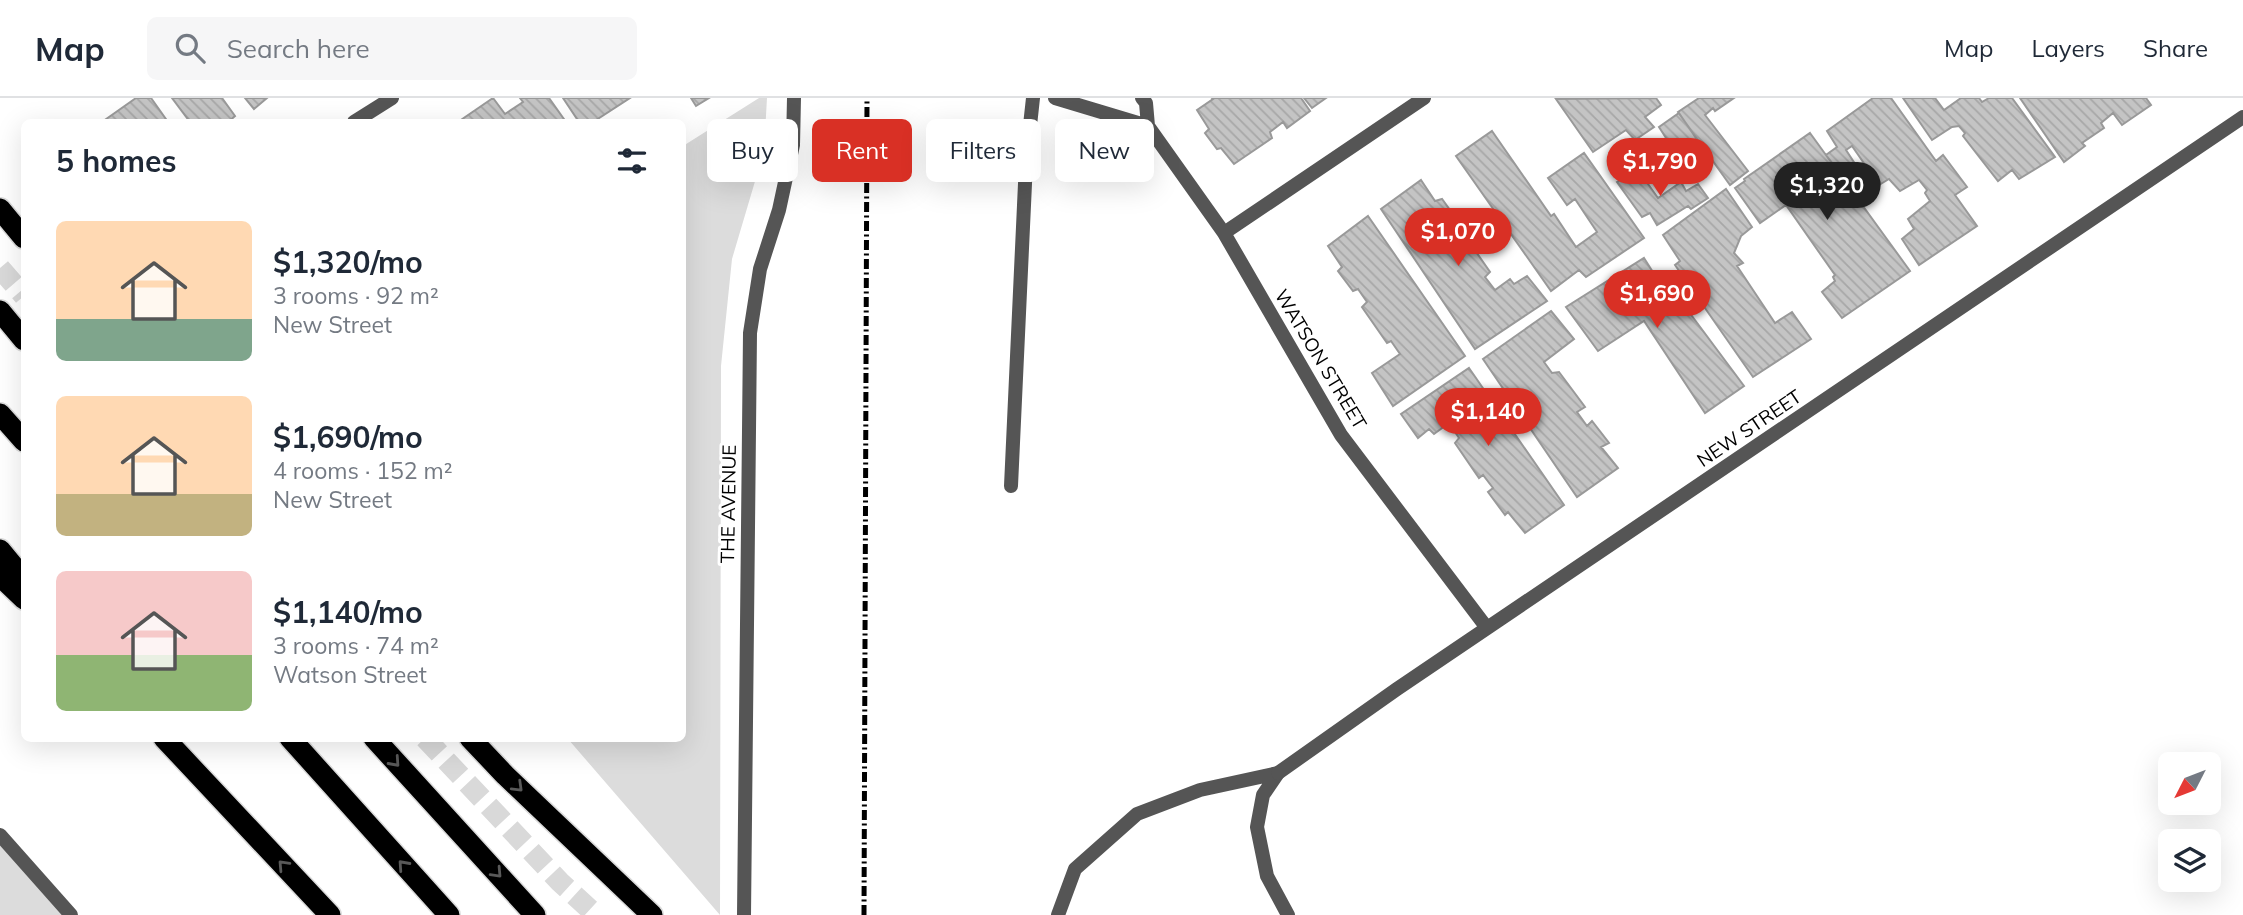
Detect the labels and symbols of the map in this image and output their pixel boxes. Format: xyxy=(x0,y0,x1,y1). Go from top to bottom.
pin: $1,790 xyxy=(1603,139,1717,198)
pin: $1,320 xyxy=(1770,162,1884,222)
pin: $1,070 xyxy=(1401,208,1515,268)
pin: $1,690 xyxy=(1600,271,1714,330)
street label: WATSON STREET xyxy=(1270,285,1373,434)
street label: NEW STREET xyxy=(1692,384,1806,472)
pin: $1,140 xyxy=(1431,388,1545,448)
street label: THE AVENUE xyxy=(715,444,741,564)
north arrow xyxy=(2158,752,2221,816)
one-way arrow xyxy=(387,754,400,767)
one-way arrow xyxy=(509,779,522,792)
one-way arrow xyxy=(279,860,291,873)
one-way arrow xyxy=(399,860,411,873)
one-way arrow xyxy=(488,865,501,878)

